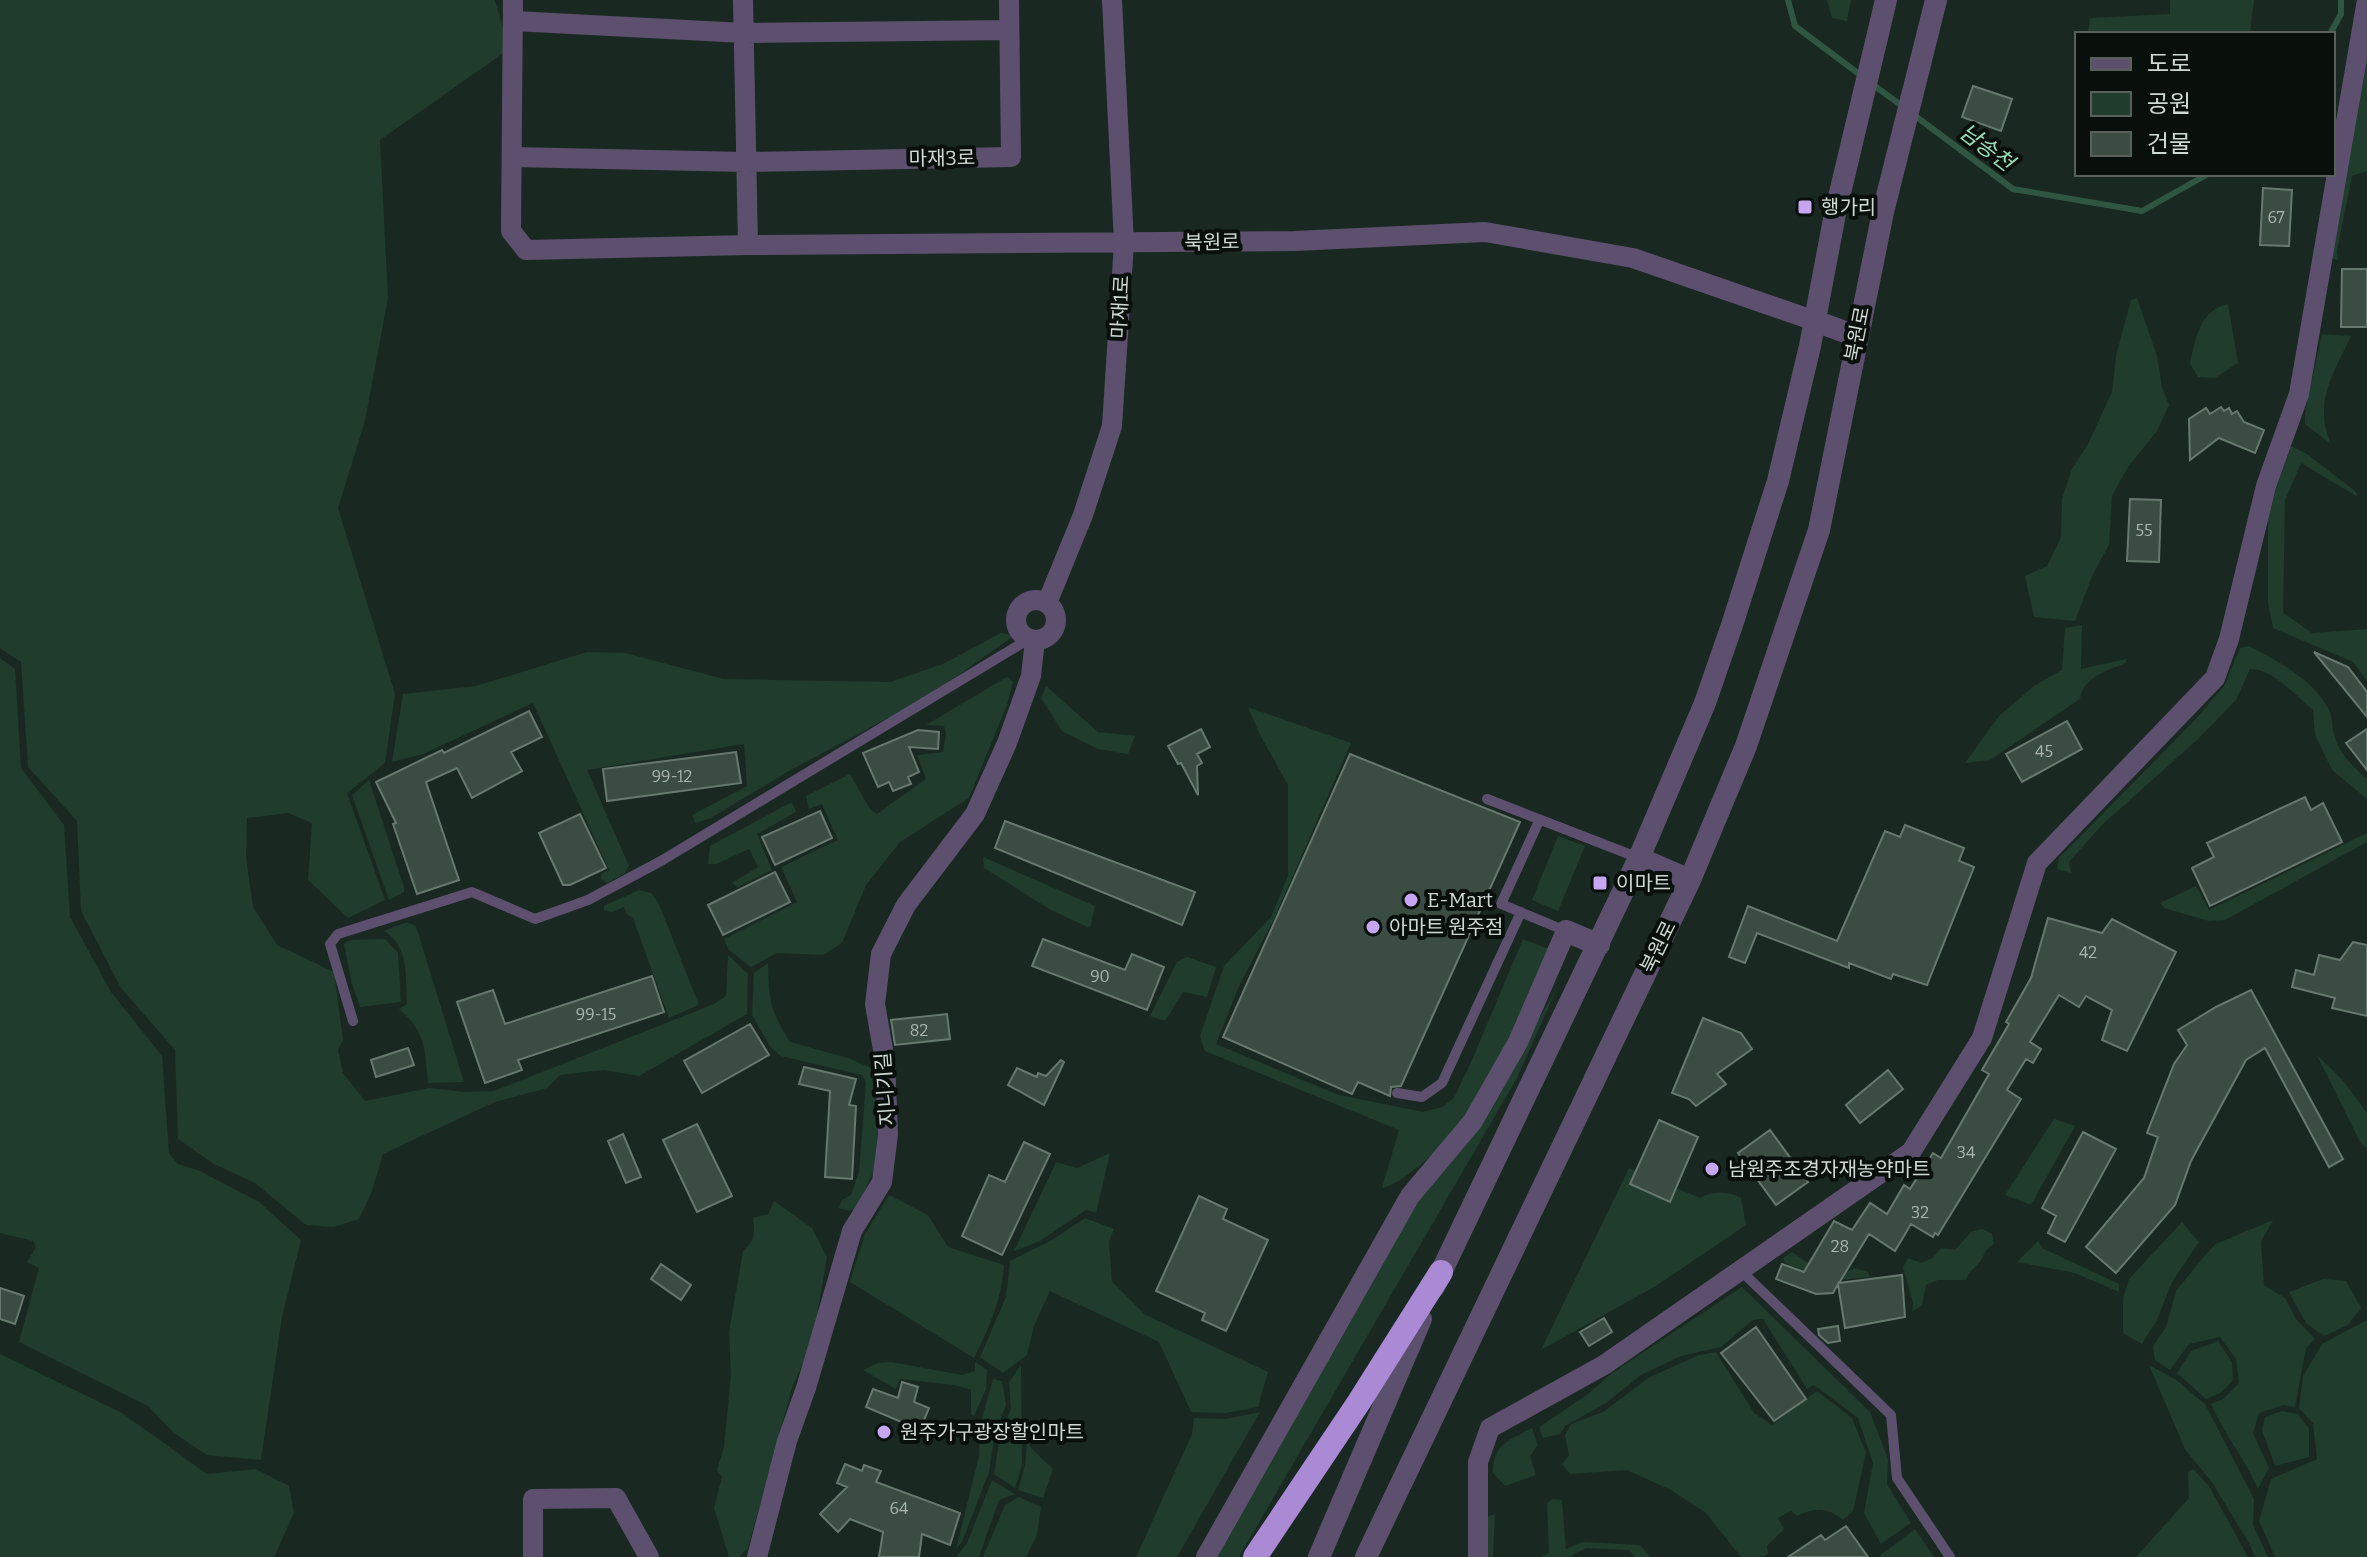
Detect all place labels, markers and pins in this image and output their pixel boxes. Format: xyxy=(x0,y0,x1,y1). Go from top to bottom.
place label: 행가리 xyxy=(1821,195,1876,219)
marker: 행가리 xyxy=(1796,198,1814,216)
place label: 이마트 xyxy=(1616,871,1671,895)
marker: 이마트 xyxy=(1591,874,1609,892)
place label: E-Mart xyxy=(1427,888,1493,912)
marker: E-Mart xyxy=(1402,891,1420,909)
place label: 아마트 원주점 xyxy=(1389,915,1503,939)
marker: 아마트 원주점 xyxy=(1364,918,1382,936)
place label: 남원주조경자재농약마트 xyxy=(1728,1157,1930,1181)
marker: 남원주조경자재농약마트 xyxy=(1703,1160,1721,1178)
place label: 원주가구광장할인마트 xyxy=(900,1420,1084,1444)
marker: 원주가구광장할인마트 xyxy=(875,1423,893,1441)

